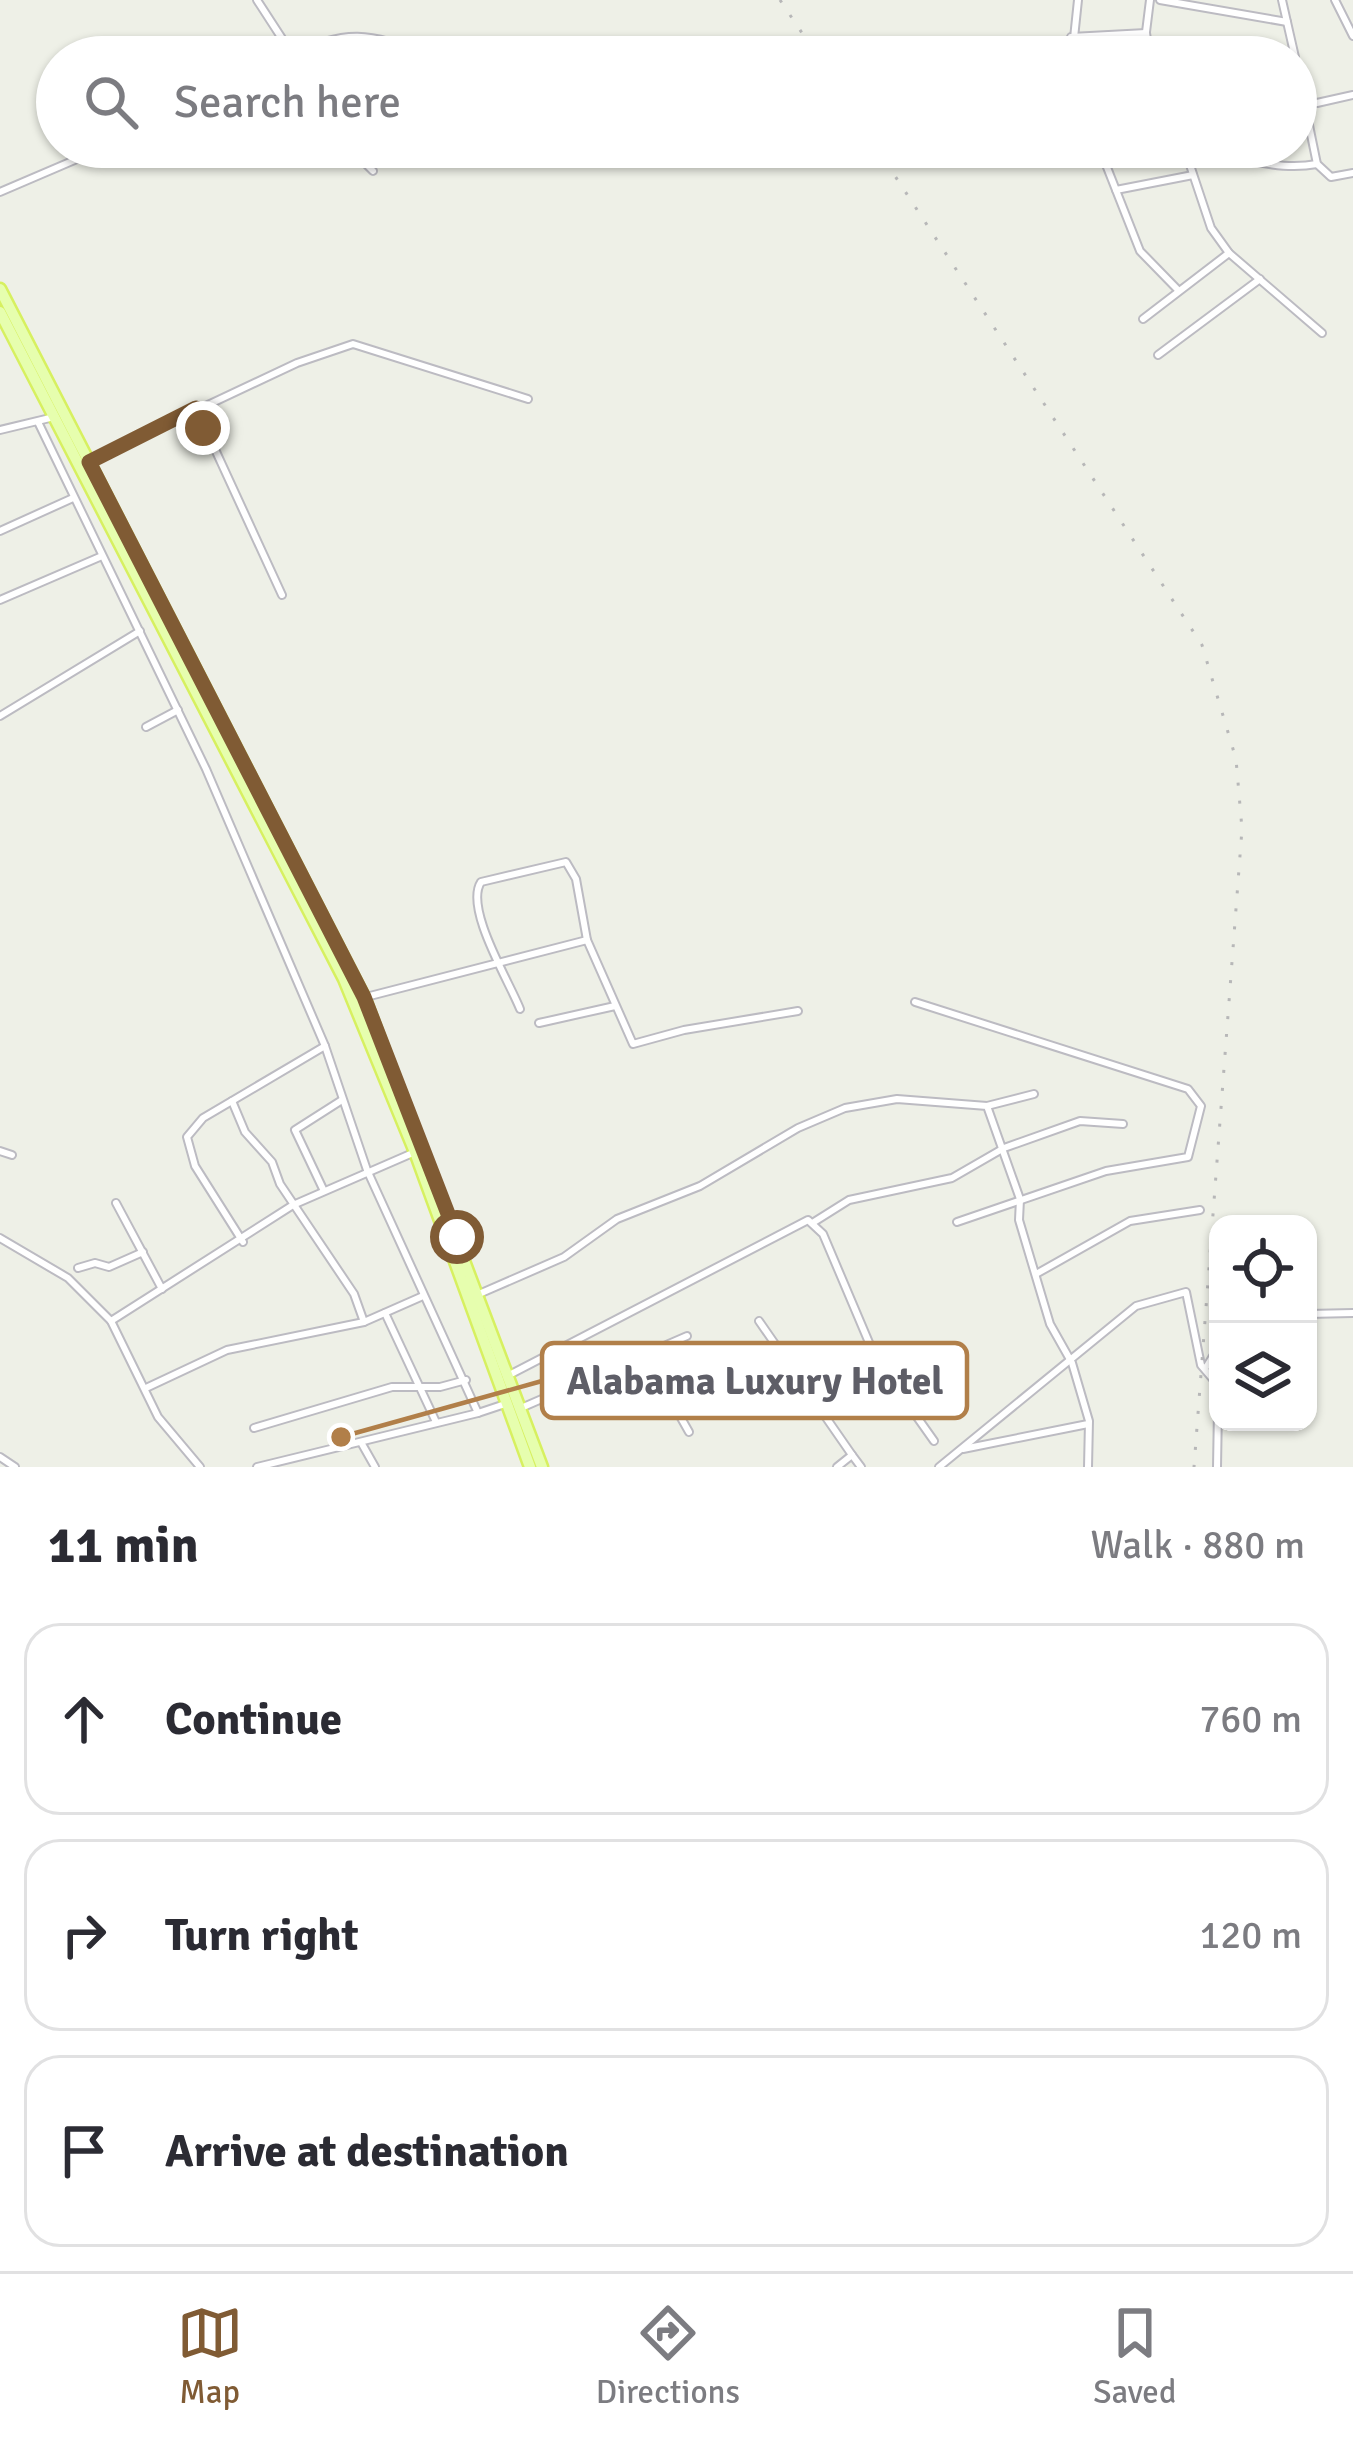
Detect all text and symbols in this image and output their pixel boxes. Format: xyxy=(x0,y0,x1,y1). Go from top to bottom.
search box xyxy=(36,36,1317,168)
icon: search xyxy=(78,69,144,135)
text: Search here xyxy=(174,75,401,130)
route end xyxy=(176,401,230,455)
route start xyxy=(430,1210,484,1264)
map controls xyxy=(1209,1215,1317,1431)
button: locate xyxy=(1209,1215,1317,1323)
button: layers xyxy=(1209,1323,1317,1431)
callout: Alabama Luxury Hotel xyxy=(542,1343,967,1418)
text: Alabama Luxury Hotel xyxy=(566,1357,944,1405)
text: 11 min xyxy=(48,1514,199,1577)
text: Walk · 880 m xyxy=(1091,1521,1305,1569)
icon: ahead xyxy=(51,1686,117,1752)
text: Continue xyxy=(165,1692,342,1747)
text: 760 m xyxy=(1199,1695,1302,1743)
icon: right xyxy=(51,1902,117,1968)
text: Turn right xyxy=(165,1908,359,1963)
text: 120 m xyxy=(1199,1911,1302,1959)
icon: arrive xyxy=(51,2118,117,2184)
text: Arrive at destination xyxy=(165,2124,569,2179)
tab: Map xyxy=(177,2300,243,2413)
tab: Directions xyxy=(596,2300,740,2413)
tab: Saved xyxy=(1093,2300,1176,2413)

